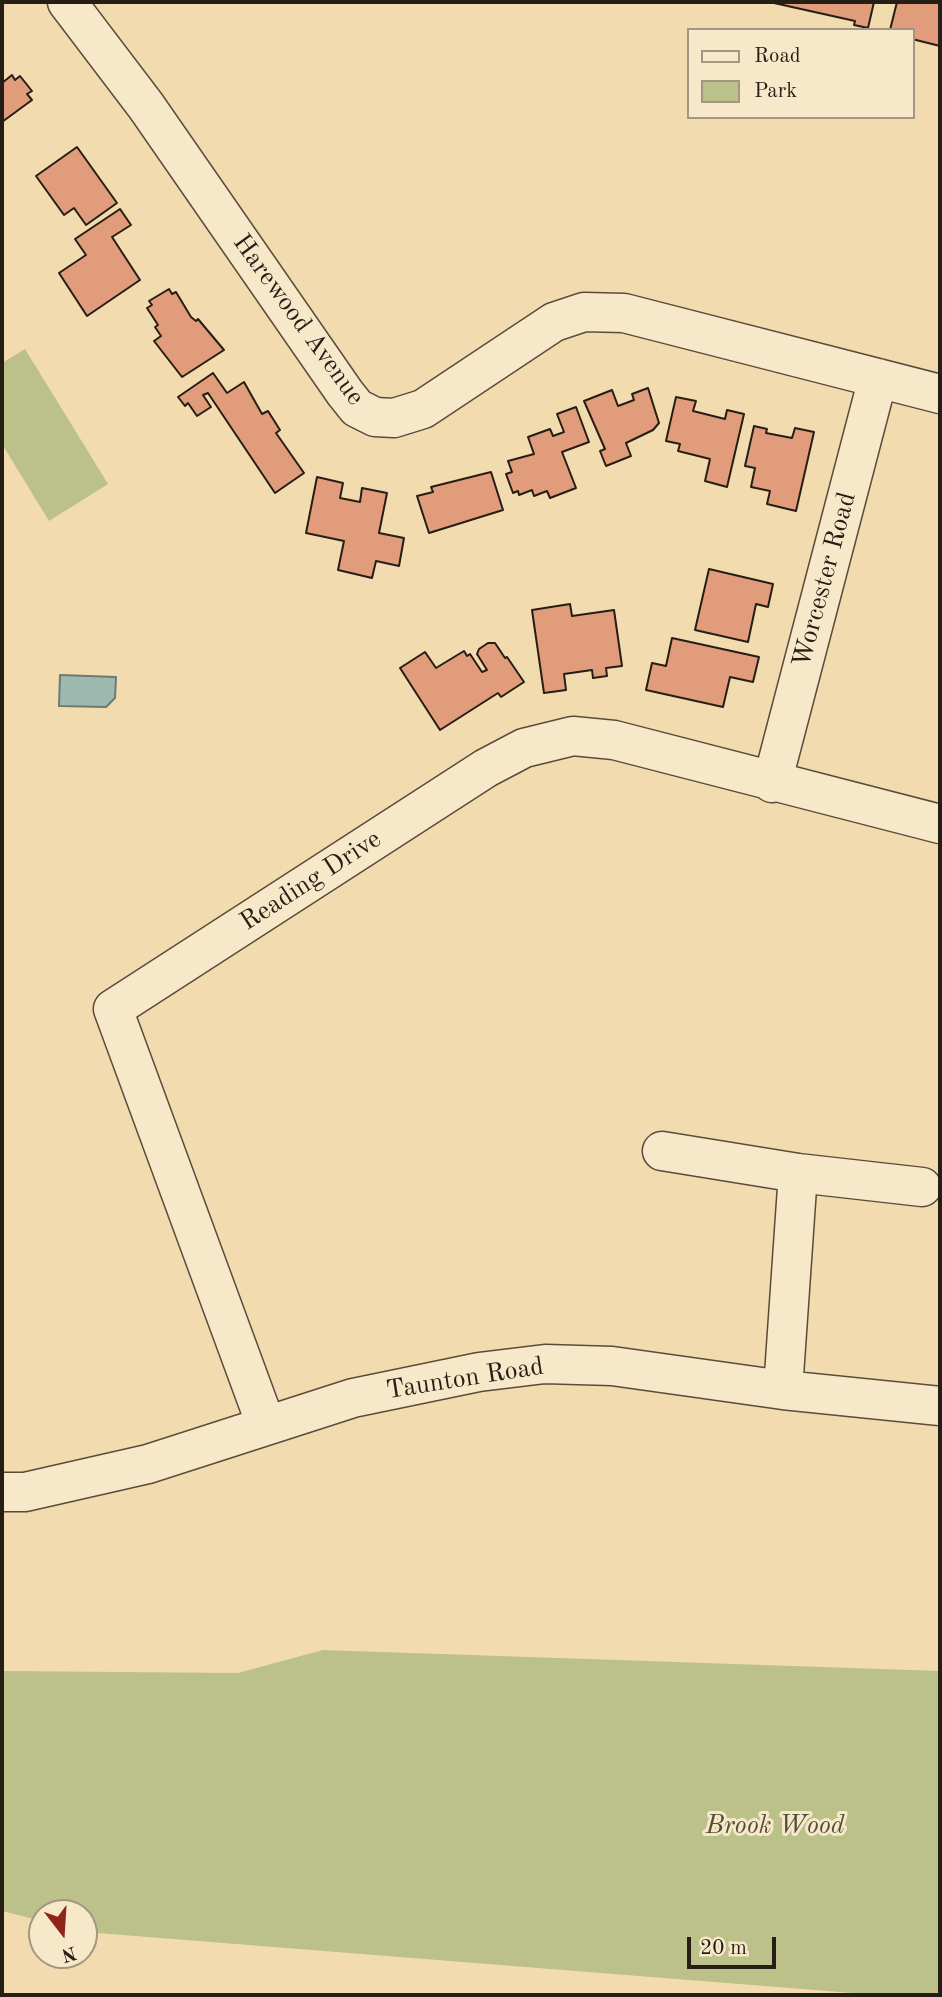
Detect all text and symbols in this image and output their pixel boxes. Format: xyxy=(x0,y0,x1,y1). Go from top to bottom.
legend xyxy=(687,28,914,119)
text: Road xyxy=(754,46,801,67)
text: Park xyxy=(754,81,797,102)
street label: Harewood Avenue xyxy=(225,228,371,412)
street label: Worcester Road xyxy=(787,489,863,671)
street label: Reading Drive xyxy=(235,824,387,938)
street label: Taunton Road xyxy=(384,1351,546,1407)
park label: Brook Wood xyxy=(706,1810,844,1842)
north arrow xyxy=(28,1899,98,1969)
scale bar xyxy=(690,1924,779,1968)
text: 20 m xyxy=(700,1938,747,1959)
text: N xyxy=(59,1941,78,1964)

